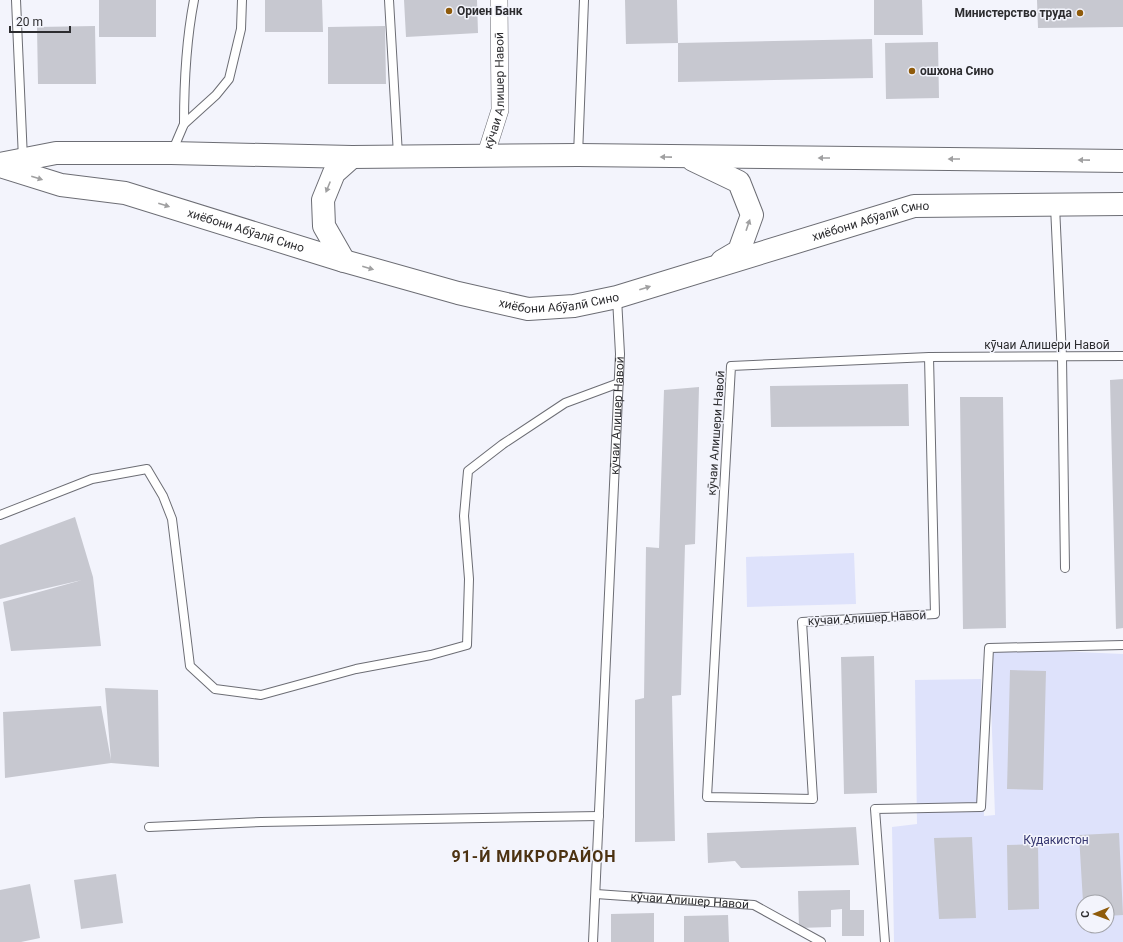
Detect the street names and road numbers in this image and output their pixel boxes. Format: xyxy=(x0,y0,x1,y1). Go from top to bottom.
street label: кӯчаи Алишер Навоӣ xyxy=(481,32,507,151)
street label: хиёбони Абӯалӣ Сино xyxy=(810,199,929,244)
street label: хиёбони Абӯалӣ Сино xyxy=(186,206,306,255)
street label: хиёбони Абӯалӣ Сино xyxy=(497,290,620,317)
street label: кӯчаи Алишери Навоӣ xyxy=(984,338,1110,352)
street label: кӯчаи Алишер Навоӣ xyxy=(607,356,627,475)
street label: кӯчаи Алишери Навоӣ xyxy=(705,370,727,496)
street label: кӯчаи Алишер Навоӣ xyxy=(807,608,927,628)
street label: кӯчаи Алишер Навоӣ xyxy=(630,889,749,912)

